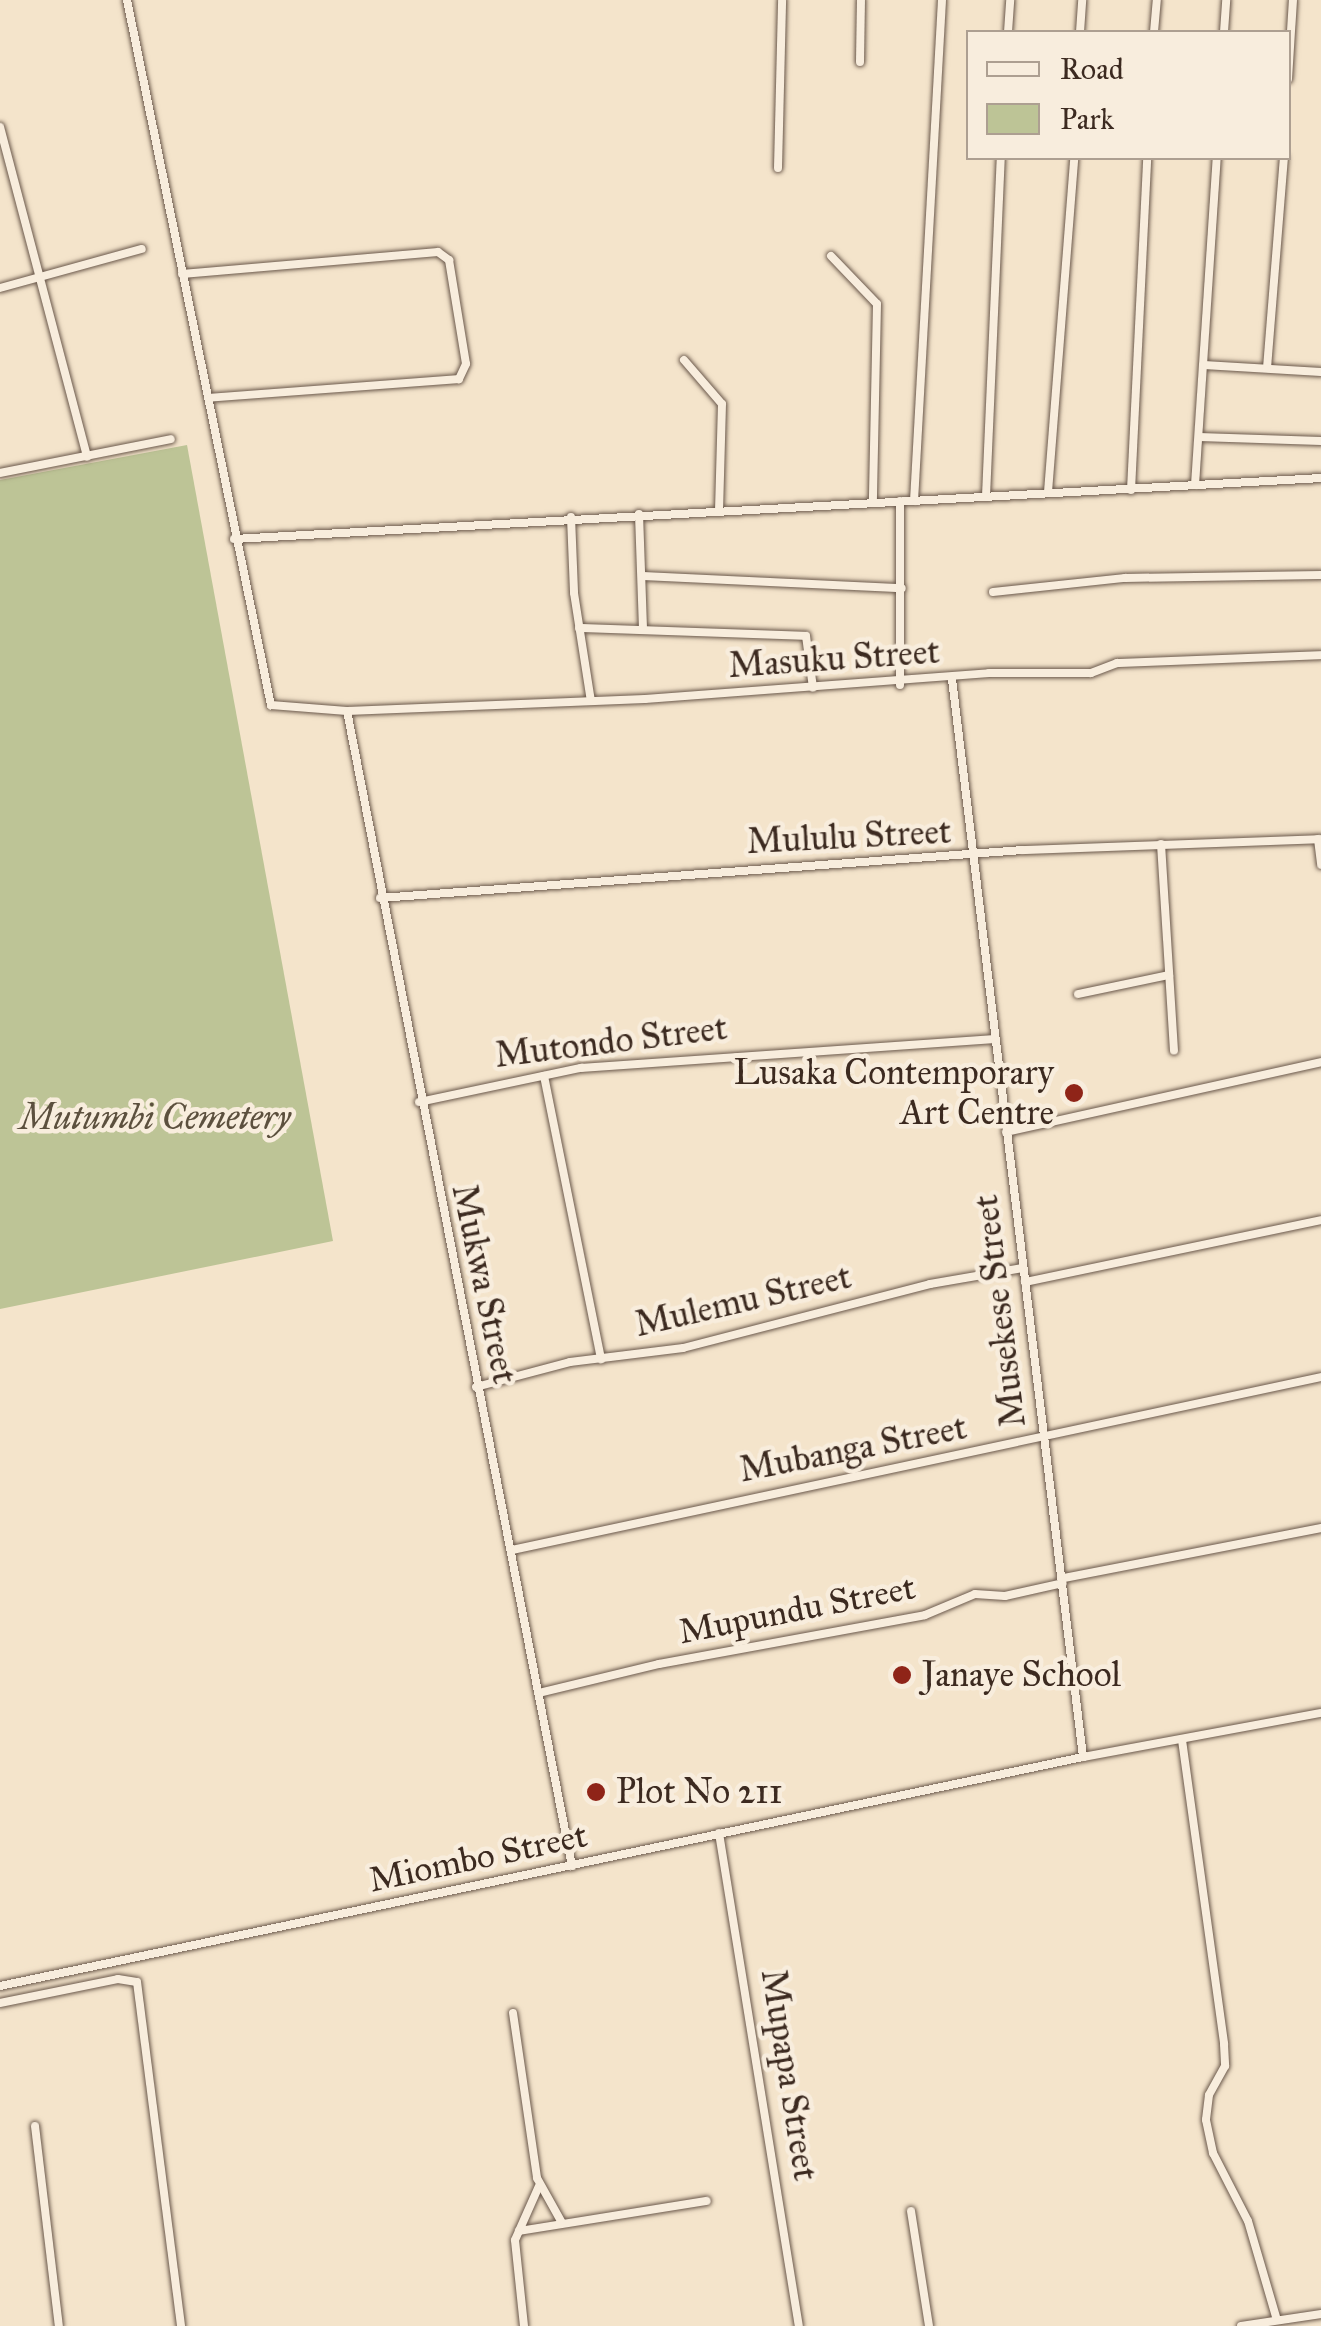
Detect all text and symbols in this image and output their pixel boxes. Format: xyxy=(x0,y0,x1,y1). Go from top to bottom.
legend xyxy=(966,30,1291,160)
text: Road xyxy=(1060,51,1124,87)
text: Park xyxy=(1060,101,1114,137)
street label: Masuku Street xyxy=(727,631,941,687)
street label: Mululu Street xyxy=(746,811,952,863)
street label: Mutondo Street xyxy=(493,1007,729,1077)
place label: Lusaka Contemporary Art Centre xyxy=(734,1052,1054,1134)
marker: Lusaka Contemporary Art Centre xyxy=(1063,1082,1085,1104)
park label: Mutumbi Cemetery xyxy=(20,1097,290,1139)
street label: Mukwa Street xyxy=(442,1180,526,1388)
street label: Musekese Street xyxy=(965,1192,1035,1430)
street label: Mulemu Street xyxy=(631,1256,855,1346)
street label: Mubanga Street xyxy=(736,1406,970,1492)
street label: Mupundu Street xyxy=(675,1566,919,1654)
place label: Janaye School xyxy=(922,1654,1121,1696)
marker: Janaye School xyxy=(891,1664,913,1686)
place label: Plot No 211 xyxy=(616,1771,783,1813)
marker: Plot No 211 xyxy=(585,1781,607,1803)
street label: Miombo Street xyxy=(365,1814,591,1902)
street label: Mupapa Street xyxy=(752,1966,826,2184)

